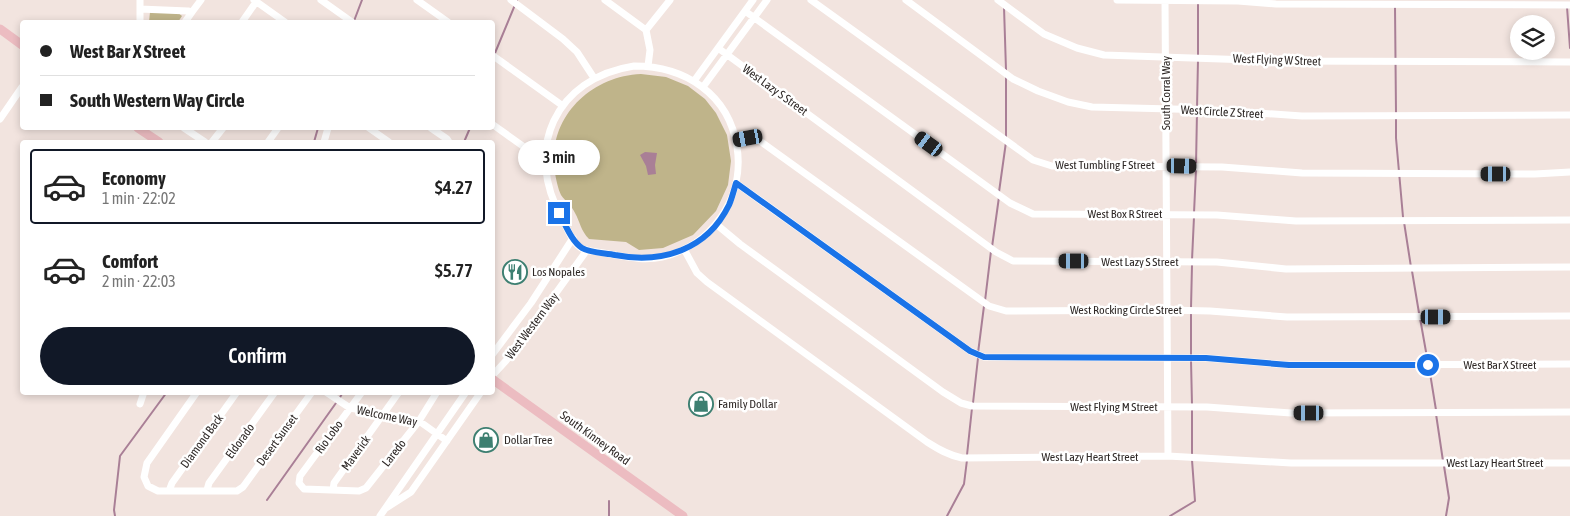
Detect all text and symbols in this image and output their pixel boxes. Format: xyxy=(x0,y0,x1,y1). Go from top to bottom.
map controls xyxy=(1510,15,1555,60)
button: layers xyxy=(1510,15,1555,60)
text: West Bar X Street xyxy=(70,40,186,62)
street label: West Flying W Street xyxy=(1233,51,1322,69)
street label: South Corral Way xyxy=(1159,56,1173,130)
street label: West Lazy S Street xyxy=(740,62,811,119)
text: South Western Way Circle xyxy=(70,89,245,111)
street label: West Circle Z Street xyxy=(1180,103,1264,121)
car xyxy=(731,128,764,148)
car xyxy=(912,129,945,159)
callout: 3 min xyxy=(518,140,600,176)
text: 3 min xyxy=(543,148,575,166)
street label: West Tumbling F Street xyxy=(1055,158,1155,172)
car xyxy=(1166,158,1197,174)
icon: car xyxy=(42,164,87,209)
text: Economy xyxy=(102,167,166,189)
car xyxy=(1481,167,1511,182)
text: $4.27 xyxy=(435,176,473,198)
text: 1 min · 22:02 xyxy=(102,189,176,207)
route end xyxy=(548,202,570,224)
street label: West Box R Street xyxy=(1088,207,1163,221)
icon: car xyxy=(42,247,87,292)
text: Comfort xyxy=(102,250,158,272)
car xyxy=(1059,254,1089,269)
street label: West Lazy S Street xyxy=(1101,255,1179,269)
text: $5.77 xyxy=(435,259,473,281)
restaurant icon: Los Nopales xyxy=(502,259,528,285)
place label: Los Nopales xyxy=(532,265,585,279)
text: 2 min · 22:03 xyxy=(102,272,176,290)
street label: West Western Way xyxy=(502,290,562,362)
street label: West Rocking Circle Street xyxy=(1070,303,1183,317)
car xyxy=(1421,310,1451,325)
button: Confirm xyxy=(40,327,475,385)
route start xyxy=(1417,354,1439,376)
street label: West Bar X Street xyxy=(1464,358,1537,372)
shop icon: Family Dollar xyxy=(688,391,714,417)
place label: Family Dollar xyxy=(718,397,778,411)
street label: West Flying M Street xyxy=(1070,400,1158,414)
street label: Welcome Way xyxy=(355,403,419,429)
car xyxy=(1294,406,1324,421)
street label: South Kinney Road xyxy=(558,408,632,468)
street label: Diamond Back xyxy=(178,411,227,471)
street label: Desert Sunset xyxy=(254,411,301,468)
street label: Rio Lobo xyxy=(312,417,346,456)
street label: Eldorado xyxy=(223,421,258,461)
shop icon: Dollar Tree xyxy=(473,427,499,453)
street label: Maverick xyxy=(339,432,374,473)
place label: Dollar Tree xyxy=(504,433,552,447)
street label: Laredo xyxy=(379,436,409,469)
street label: West Lazy Heart Street xyxy=(1041,450,1139,464)
street label: West Lazy Heart Street xyxy=(1446,456,1544,470)

